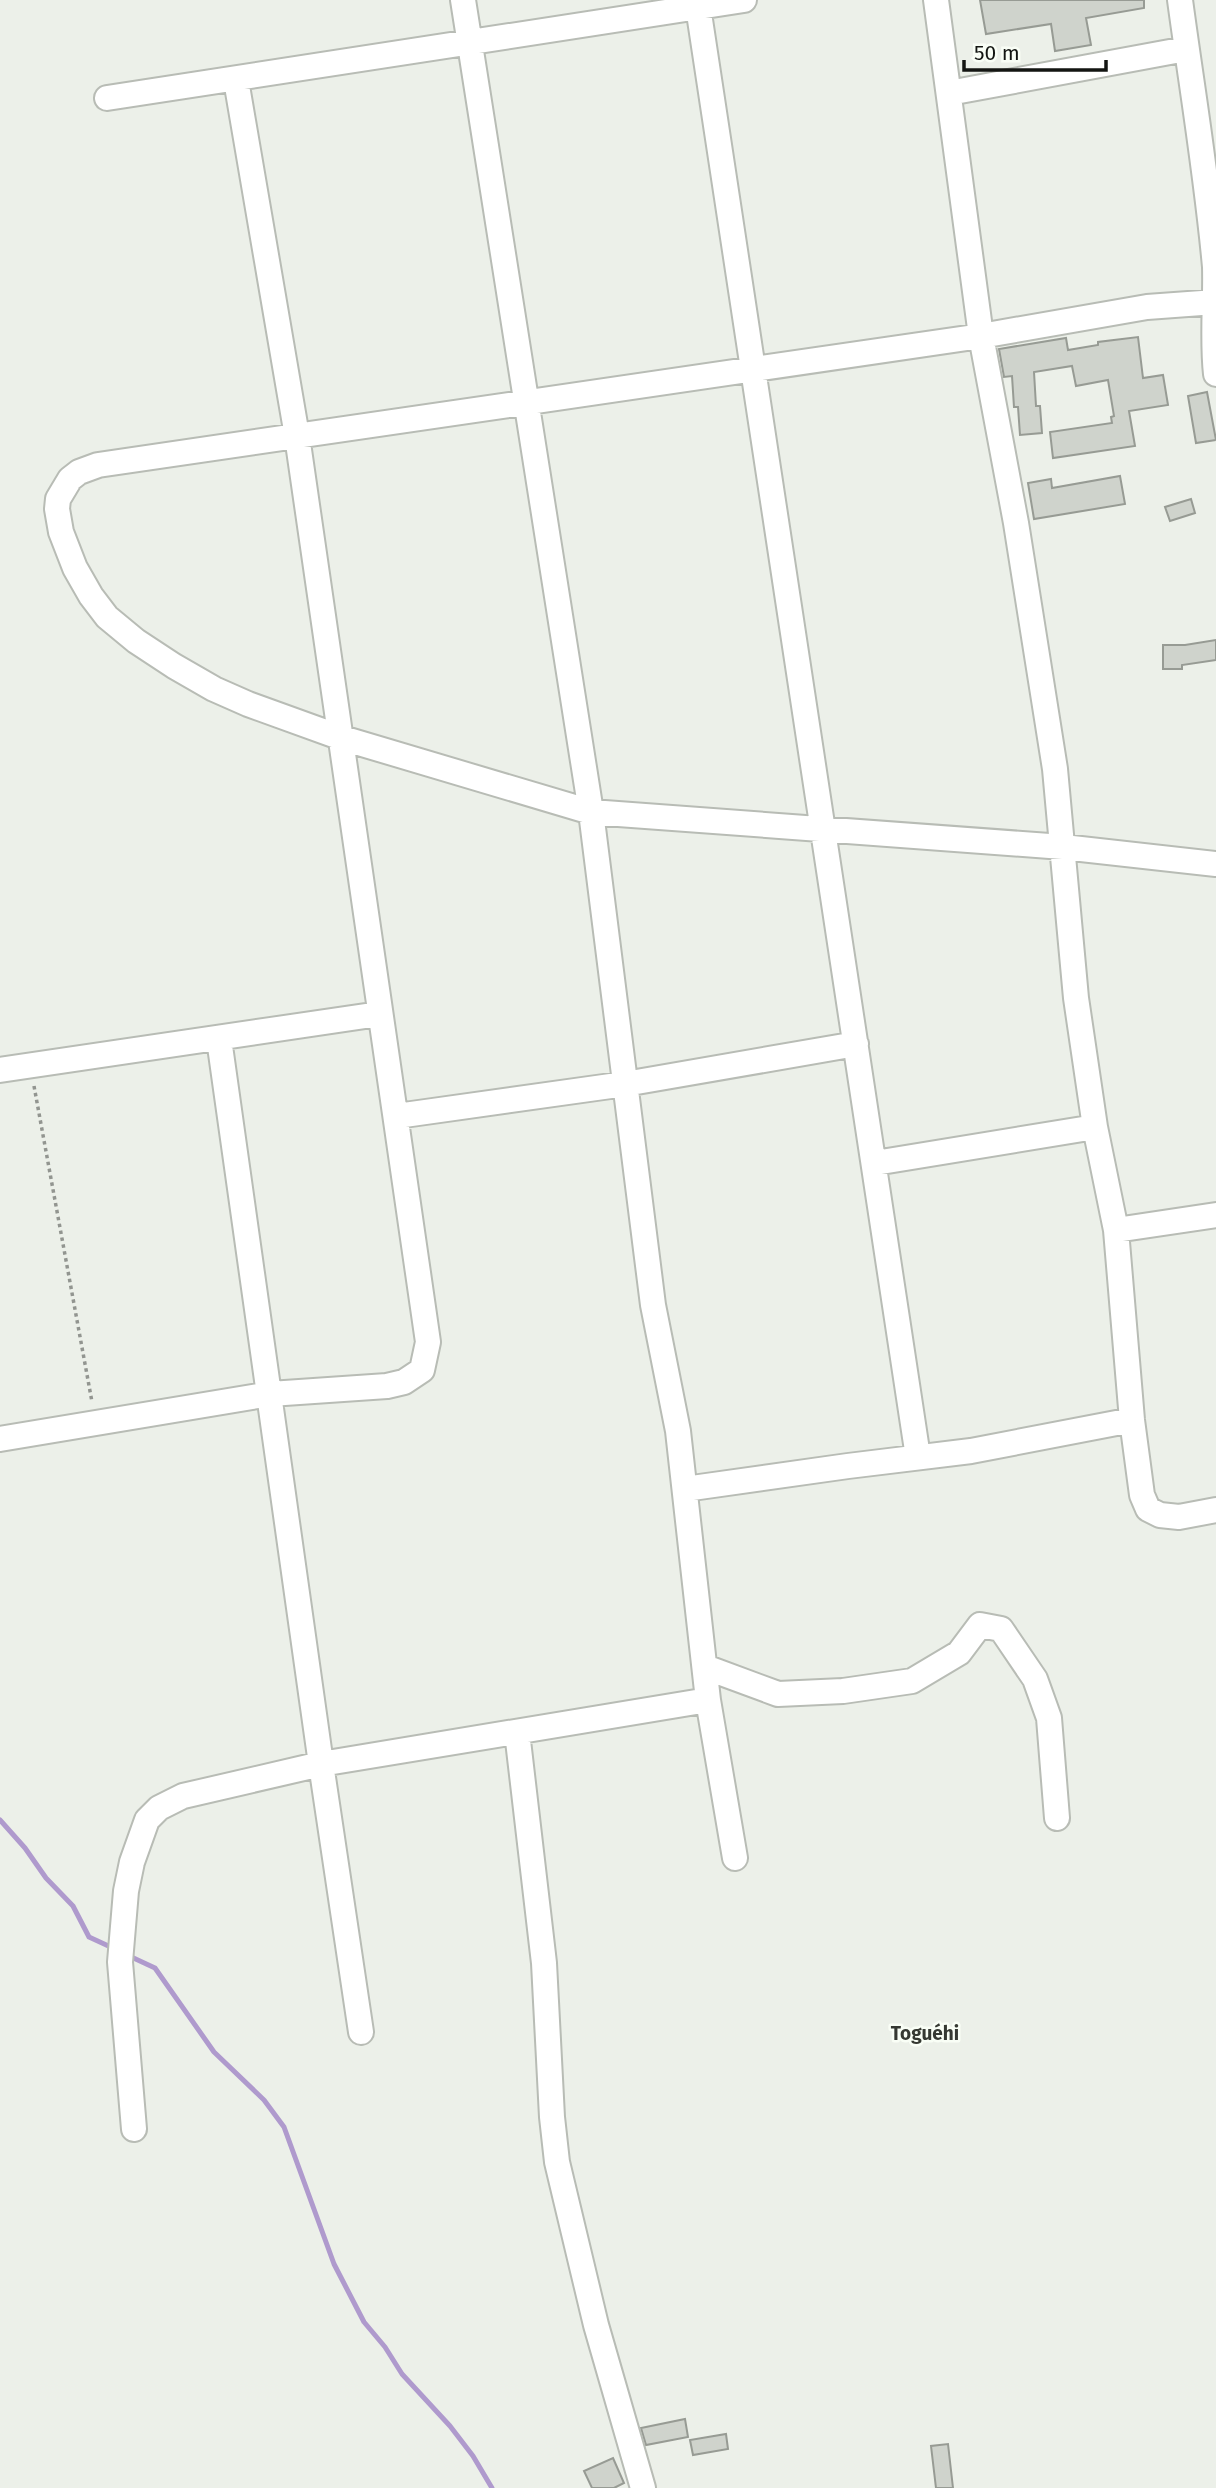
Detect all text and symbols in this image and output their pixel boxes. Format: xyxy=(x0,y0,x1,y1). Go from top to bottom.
scale bar xyxy=(964,28,1106,72)
text: 50 m xyxy=(974,40,1020,66)
district label: Toguéhi xyxy=(891,2022,959,2045)

